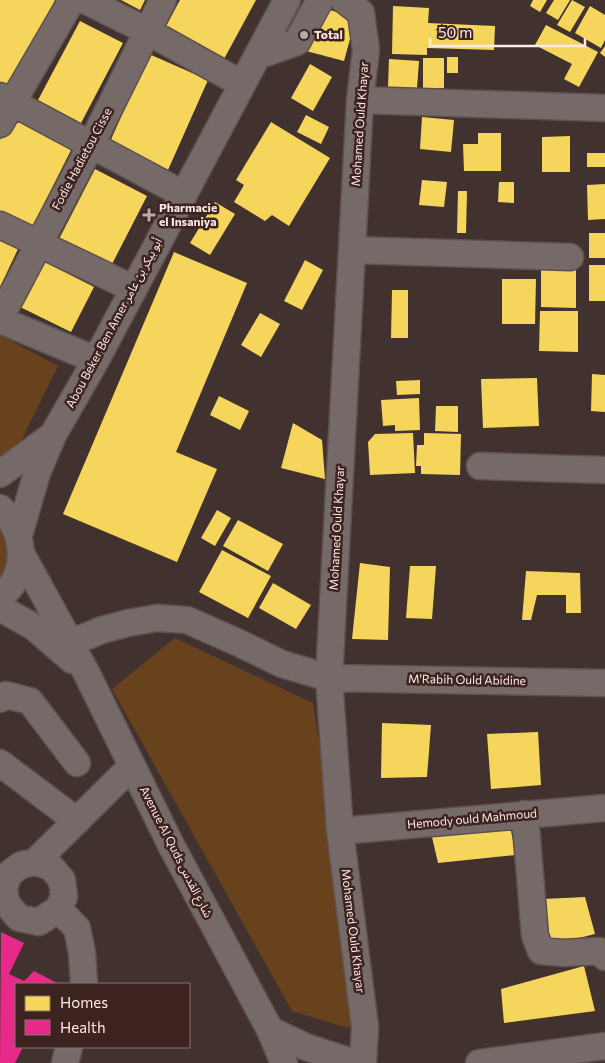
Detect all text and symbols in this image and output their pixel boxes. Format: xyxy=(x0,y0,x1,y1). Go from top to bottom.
scale bar xyxy=(430,15,585,47)
text: 50 m xyxy=(438,23,472,41)
place label: Total xyxy=(314,27,343,41)
marker: Total xyxy=(298,29,310,41)
street label: Mohamed Ould Khayar xyxy=(348,61,370,187)
street label: Fodie Hadietou Cisse xyxy=(48,105,114,212)
place label: Pharmacie el Insaniya xyxy=(159,200,217,228)
marker: Pharmacie el Insaniya xyxy=(143,209,155,221)
street label: Abou Beker Ben Amer أبو بيكر بن عامر xyxy=(62,235,165,410)
street label: Mohamed Ould Khayar xyxy=(326,465,346,591)
street label: M'Rabih Ould Abidine xyxy=(408,671,526,687)
street label: Avenue Al Quds شارع القدس xyxy=(135,783,216,921)
street label: Hemody ould Mahmoud xyxy=(406,805,538,831)
street label: Mohamed Ould Khayar xyxy=(339,868,369,994)
legend xyxy=(15,983,190,1048)
text: Homes xyxy=(60,993,108,1011)
text: Health xyxy=(60,1018,106,1036)

